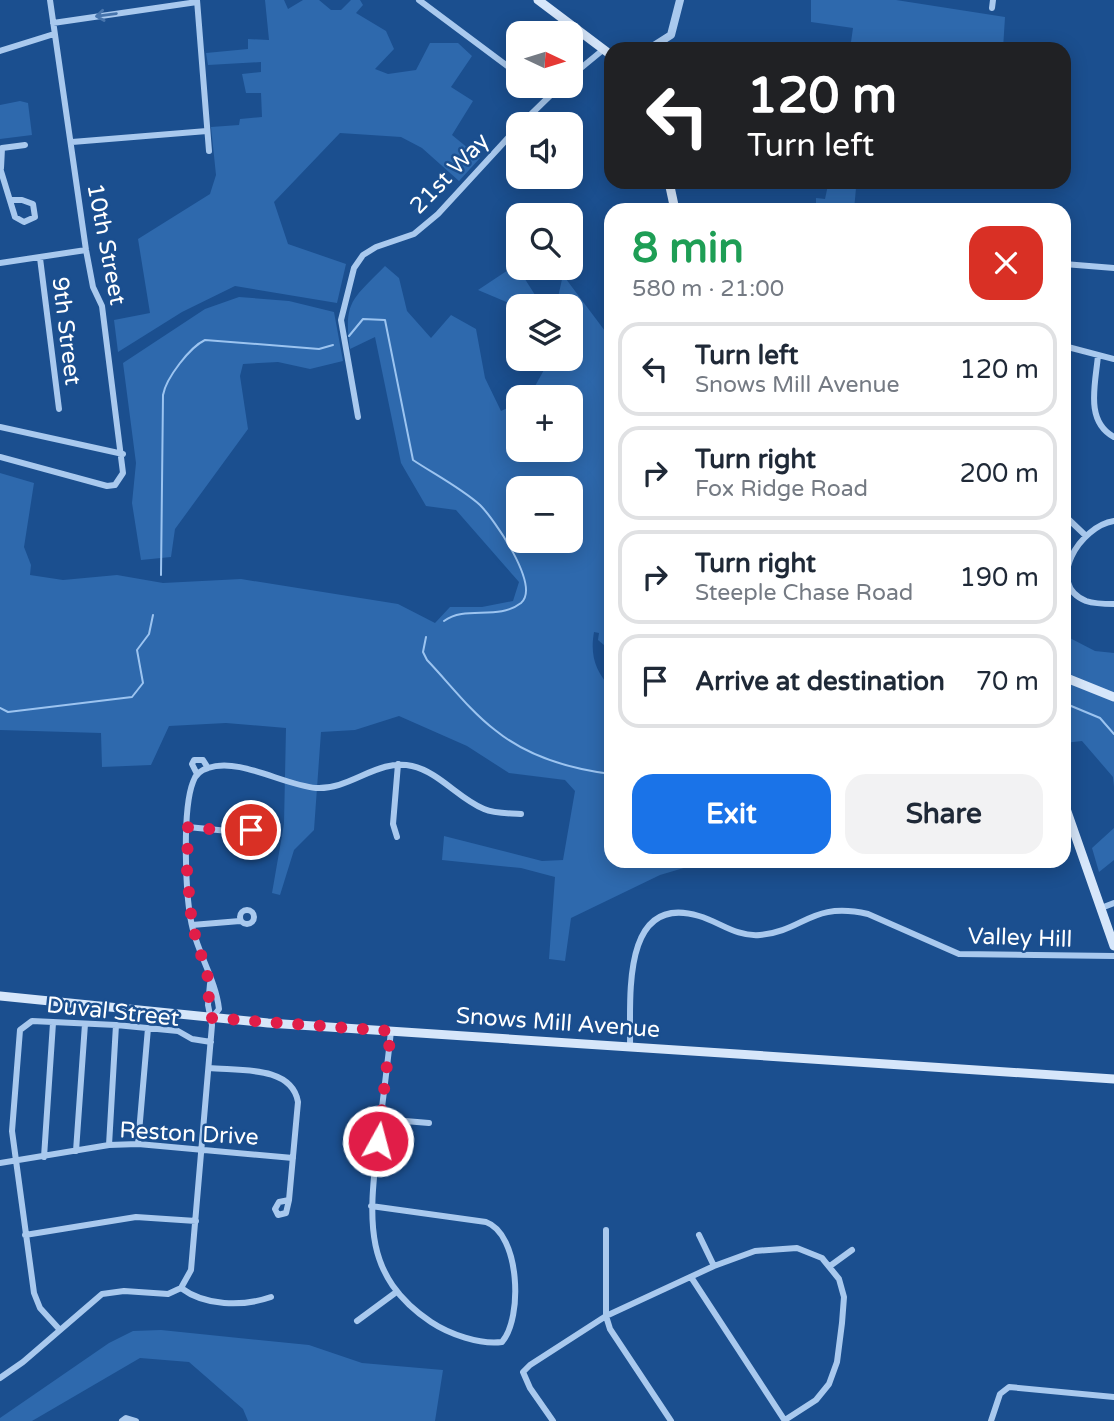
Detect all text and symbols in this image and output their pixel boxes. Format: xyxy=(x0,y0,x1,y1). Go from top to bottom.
one-way arrow xyxy=(95,9,117,22)
north arrow xyxy=(506,21,583,98)
map controls xyxy=(506,21,583,553)
text: 120 m xyxy=(747,67,897,126)
icon: left xyxy=(632,70,723,161)
button: sound xyxy=(506,112,583,189)
street label: 21st Way xyxy=(404,127,495,220)
text: Turn left xyxy=(747,127,874,165)
street label: 10th Street xyxy=(81,181,132,308)
button: search xyxy=(506,203,583,280)
text: 8 min xyxy=(632,223,744,274)
button: close xyxy=(969,226,1043,300)
street label: 9th Street xyxy=(45,275,87,387)
text: 580 m · 21:00 xyxy=(632,275,784,303)
button: layers xyxy=(506,294,583,371)
text: Turn left xyxy=(695,340,798,371)
icon: left xyxy=(636,350,674,388)
text: 120 m xyxy=(959,354,1039,385)
text: Snows Mill Avenue xyxy=(695,371,900,399)
button: + xyxy=(506,385,583,462)
text: Turn right xyxy=(695,444,816,475)
icon: right xyxy=(636,454,674,492)
text: 200 m xyxy=(959,458,1039,489)
text: Fox Ridge Road xyxy=(695,475,868,503)
button: − xyxy=(506,476,583,553)
text: Turn right xyxy=(695,548,816,579)
icon: right xyxy=(636,558,674,596)
text: 190 m xyxy=(959,562,1039,593)
text: Steeple Chase Road xyxy=(695,579,913,607)
icon: arrive xyxy=(636,662,674,700)
text: Arrive at destination xyxy=(695,666,945,697)
text: 70 m xyxy=(976,666,1039,697)
button: Exit xyxy=(632,774,831,854)
button: Share xyxy=(845,774,1043,854)
pin xyxy=(221,800,281,860)
icon: arrive xyxy=(232,811,270,849)
street label: Valley Hill xyxy=(967,922,1073,954)
street label: Duval Street xyxy=(45,991,181,1033)
street label: Snows Mill Avenue xyxy=(455,1002,661,1044)
position arrow xyxy=(341,1104,415,1178)
street label: Reston Drive xyxy=(119,1116,259,1152)

